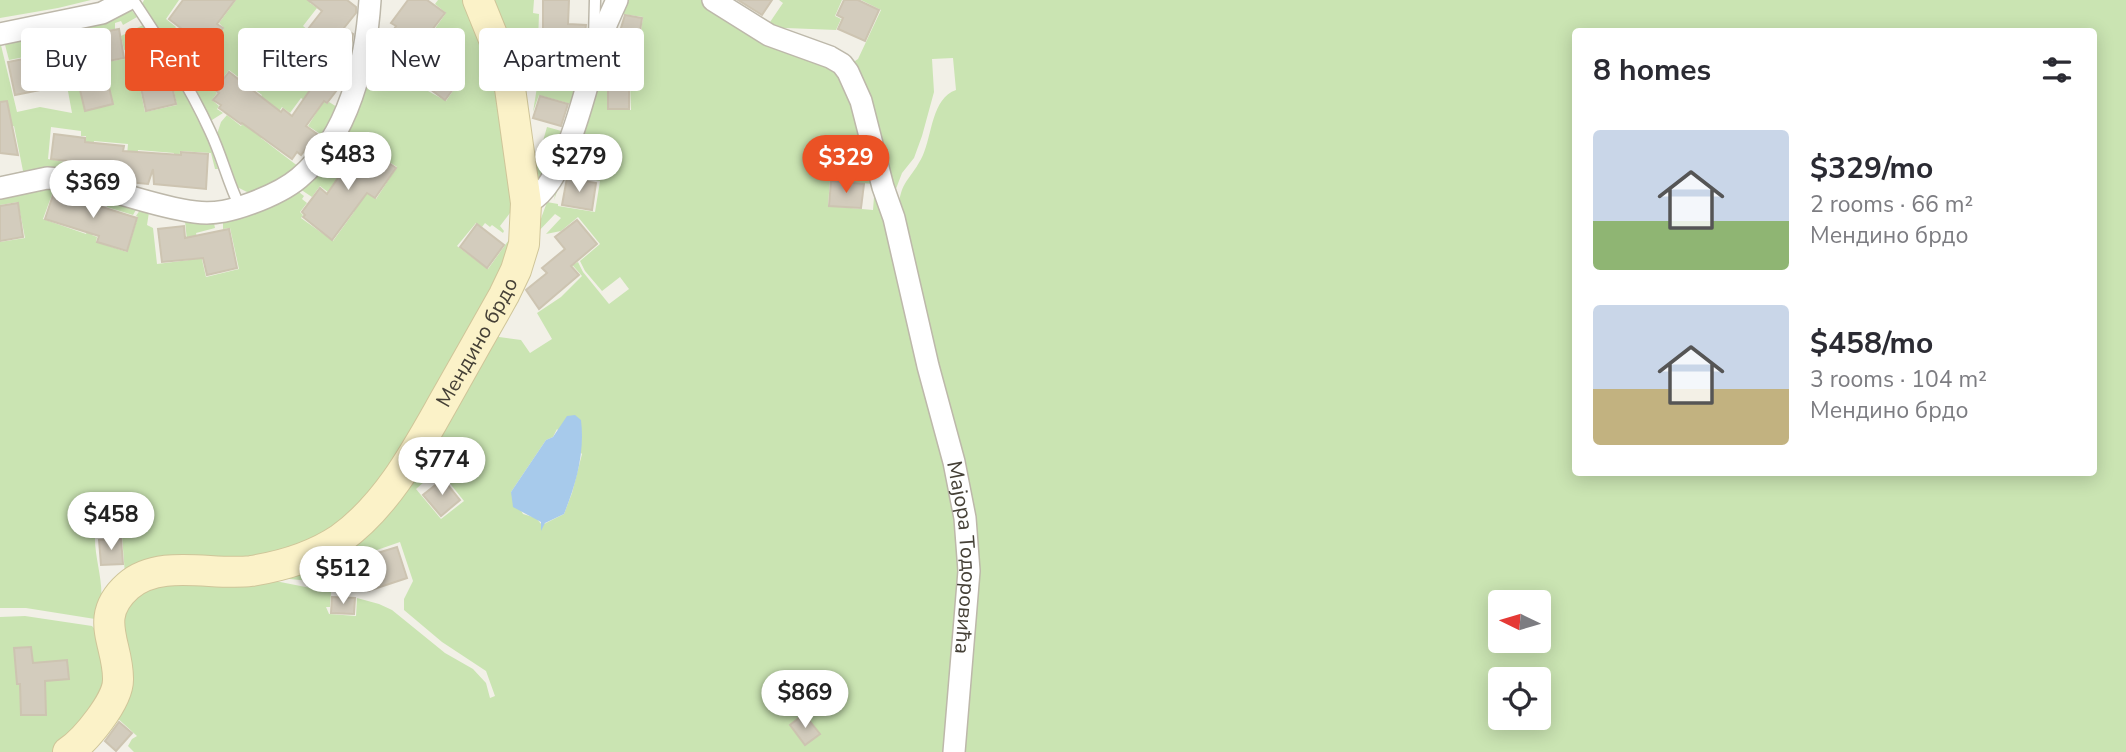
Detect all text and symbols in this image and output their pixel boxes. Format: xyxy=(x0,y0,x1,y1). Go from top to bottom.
chip: Buy xyxy=(21,28,111,91)
chip: Rent xyxy=(125,28,224,91)
chip: Filters xyxy=(238,28,352,91)
chip: New xyxy=(366,28,465,91)
chip: Apartment xyxy=(479,28,644,91)
text: 8 homes xyxy=(1593,50,1711,91)
icon: filters xyxy=(2038,51,2076,89)
pin: $483 xyxy=(307,132,389,192)
pin: $279 xyxy=(538,134,620,194)
pin: $329 xyxy=(805,136,887,195)
text: $483 xyxy=(320,139,376,170)
text: $279 xyxy=(551,141,607,172)
text: $329 xyxy=(818,142,874,173)
text: $329/mo xyxy=(1810,148,1933,189)
icon: home xyxy=(1649,158,1733,242)
pin: $369 xyxy=(52,160,134,220)
text: $369 xyxy=(65,167,121,198)
text: 2 rooms · 66 m² xyxy=(1810,189,1973,220)
text: Мендино брдо xyxy=(1810,220,1968,251)
street label: Мендино брдо xyxy=(430,273,524,412)
text: $458/mo xyxy=(1810,323,1933,364)
icon: home xyxy=(1649,333,1733,417)
text: 3 rooms · 104 m² xyxy=(1810,364,1987,395)
text: Мендино брдо xyxy=(1810,395,1968,426)
pin: $774 xyxy=(401,438,483,497)
text: $774 xyxy=(414,444,470,475)
street label: Мајора Тодоровића xyxy=(940,459,983,655)
pin: $458 xyxy=(70,492,152,552)
text: $458 xyxy=(83,499,139,530)
pin: $512 xyxy=(302,546,384,606)
text: $512 xyxy=(315,553,371,584)
north arrow xyxy=(1488,590,1550,653)
map controls xyxy=(1488,590,1551,730)
button: locate xyxy=(1488,667,1551,730)
pin: $869 xyxy=(764,670,846,730)
text: $869 xyxy=(777,677,833,708)

